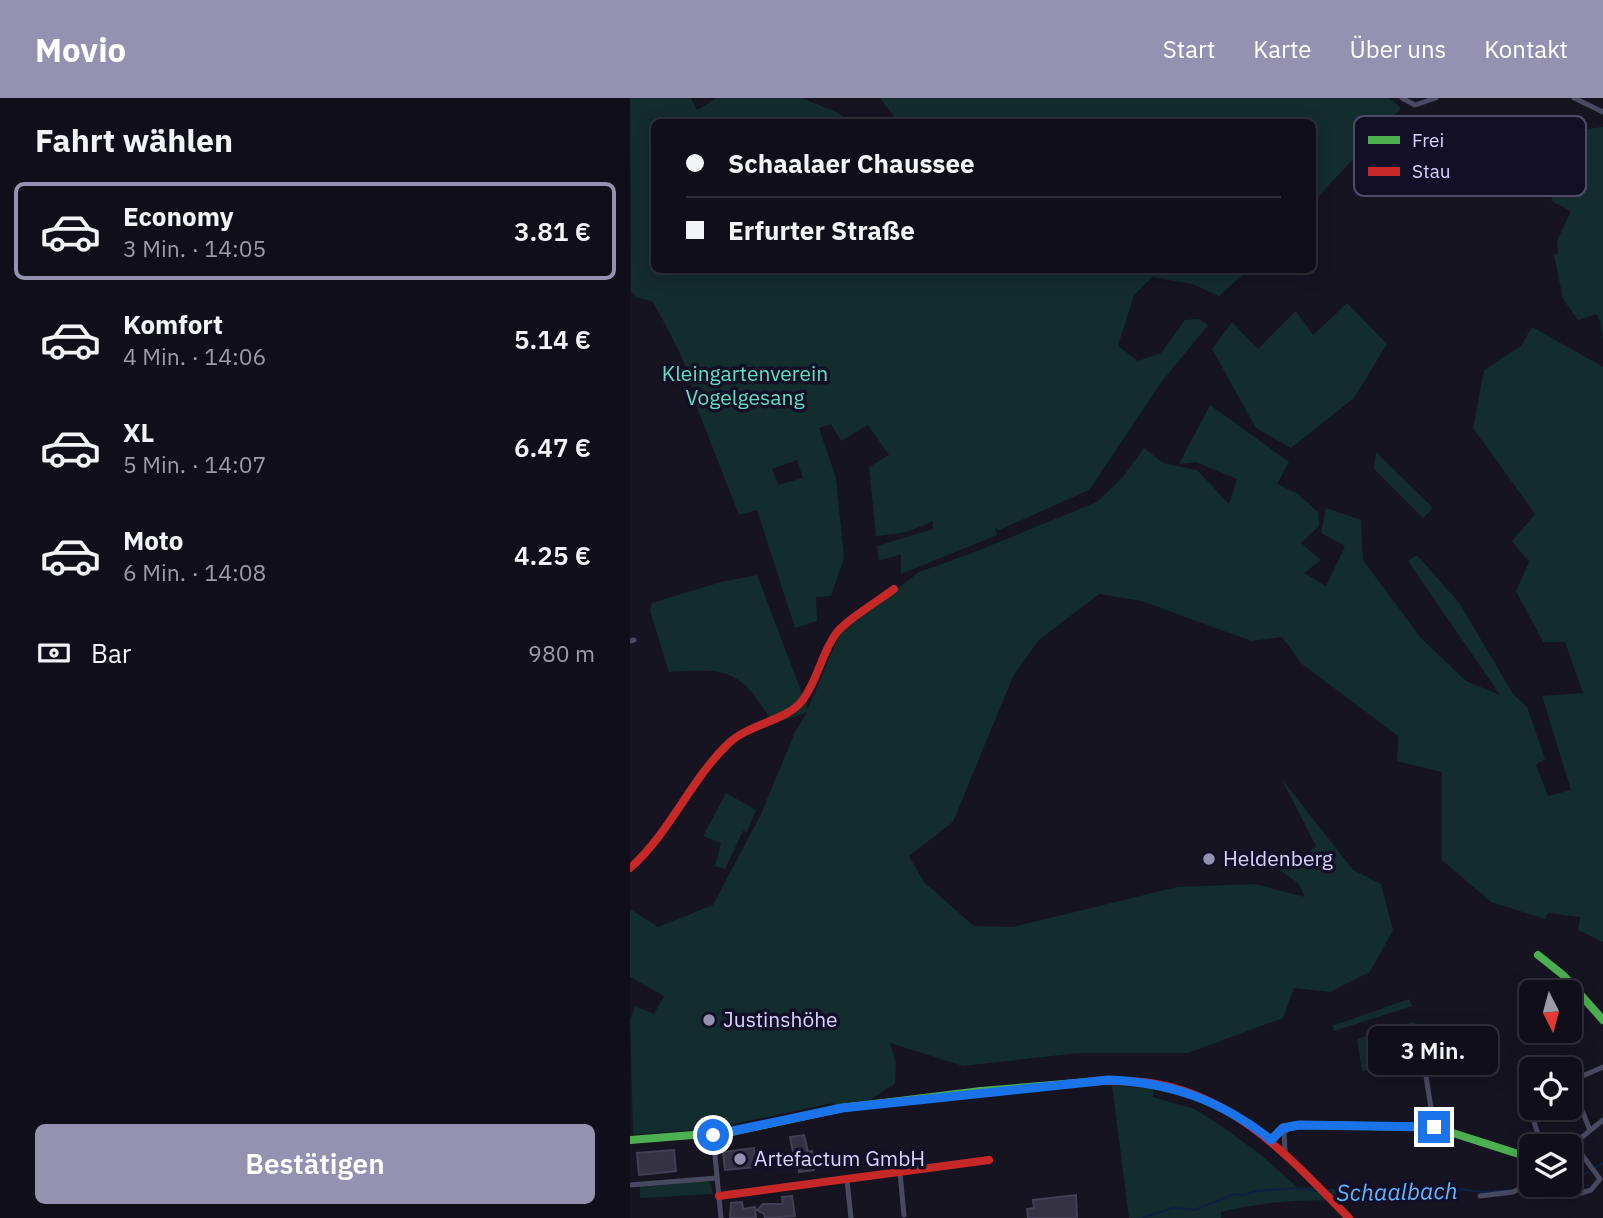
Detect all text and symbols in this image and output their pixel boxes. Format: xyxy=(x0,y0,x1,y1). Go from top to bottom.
text: Movio xyxy=(35,28,126,71)
text: Start xyxy=(1163,33,1215,65)
text: Karte xyxy=(1253,33,1311,65)
text: Über uns xyxy=(1349,33,1446,65)
text: Kontakt xyxy=(1484,33,1568,65)
legend xyxy=(1354,116,1586,196)
text: Fahrt wählen xyxy=(35,119,233,161)
text: Frei xyxy=(1412,128,1444,152)
text: Schaalaer Chaussee xyxy=(728,146,975,180)
text: Stau xyxy=(1412,159,1451,183)
text: Economy xyxy=(123,199,234,233)
icon: car xyxy=(39,200,102,263)
text: Erfurter Straße xyxy=(728,213,915,247)
text: 3.81 € xyxy=(514,214,591,248)
text: 3 Min. · 14:05 xyxy=(123,233,266,263)
text: Komfort xyxy=(123,307,223,341)
icon: car xyxy=(39,308,102,371)
text: 5.14 € xyxy=(514,322,591,356)
text: 4 Min. · 14:06 xyxy=(123,341,266,371)
park label: Kleingartenverein Vogelgesang xyxy=(662,359,828,411)
text: XL xyxy=(123,415,154,449)
icon: car xyxy=(39,416,102,479)
text: 6.47 € xyxy=(514,430,591,464)
text: 5 Min. · 14:07 xyxy=(123,449,266,479)
text: Moto xyxy=(123,523,183,557)
icon: car xyxy=(39,524,102,587)
text: 4.25 € xyxy=(514,538,591,572)
text: 6 Min. · 14:08 xyxy=(123,557,266,587)
icon: cash xyxy=(35,634,73,672)
text: Bar xyxy=(91,636,131,670)
text: 980 m xyxy=(528,638,595,668)
place label: Heldenberg xyxy=(1223,844,1333,872)
marker: Heldenberg xyxy=(1201,851,1217,867)
north arrow xyxy=(1519,980,1582,1043)
map controls xyxy=(1519,980,1582,1197)
place label: Justinshöhe xyxy=(723,1005,838,1033)
marker: Justinshöhe xyxy=(701,1012,717,1028)
callout: 3 Min. xyxy=(1369,1026,1499,1074)
text: 3 Min. xyxy=(1401,1035,1465,1065)
button: locate xyxy=(1519,1057,1582,1120)
route end xyxy=(1418,1111,1450,1143)
route start xyxy=(697,1119,729,1151)
button: Bestätigen xyxy=(35,1124,595,1204)
button: layers xyxy=(1519,1134,1582,1197)
place label: Artefactum GmbH xyxy=(754,1144,925,1172)
marker: Artefactum GmbH xyxy=(732,1151,748,1167)
water label: Schaalbach xyxy=(1336,1175,1458,1207)

